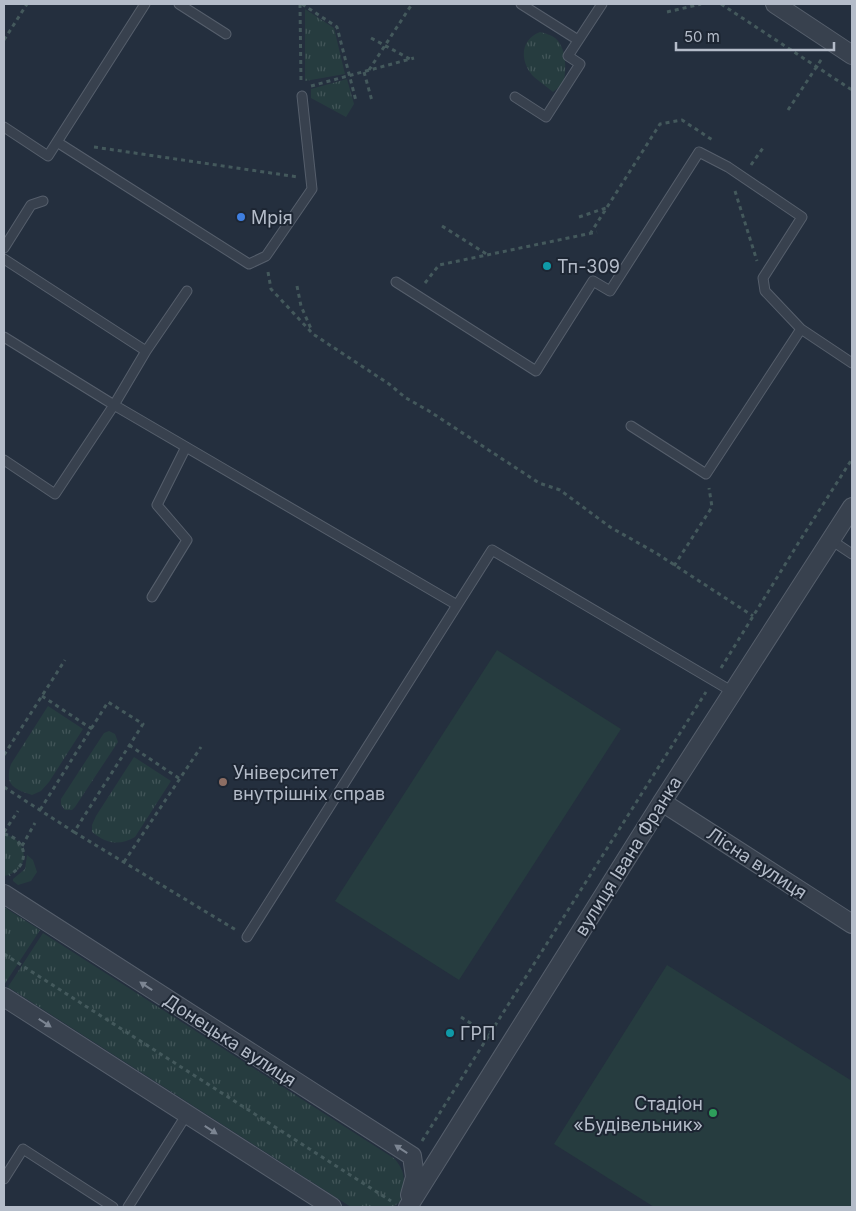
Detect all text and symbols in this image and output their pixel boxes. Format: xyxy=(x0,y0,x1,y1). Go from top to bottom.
scale bar xyxy=(676,20,834,52)
text: 50 m xyxy=(684,27,720,46)
place label: Мрія xyxy=(251,207,293,228)
marker: Мрія xyxy=(235,211,247,223)
place label: Тп-309 xyxy=(557,256,620,277)
marker: Тп-309 xyxy=(541,260,553,272)
place label: Університет внутрішніх справ xyxy=(233,762,385,804)
street label: вулиця Івана Франка xyxy=(570,772,686,940)
marker: Університет внутрішніх справ xyxy=(217,776,229,788)
street label: Лісна вулиця xyxy=(703,823,811,903)
one-way arrow xyxy=(139,981,153,990)
street label: Донецька вулиця xyxy=(160,989,300,1091)
one-way arrow xyxy=(38,1019,51,1028)
place label: ГРП xyxy=(460,1023,495,1044)
marker: ГРП xyxy=(444,1027,456,1039)
place label: Стадіон «Будівельник» xyxy=(573,1093,703,1135)
marker: Стадіон «Будівельник» xyxy=(707,1107,719,1119)
one-way arrow xyxy=(205,1125,218,1135)
one-way arrow xyxy=(394,1144,407,1154)

